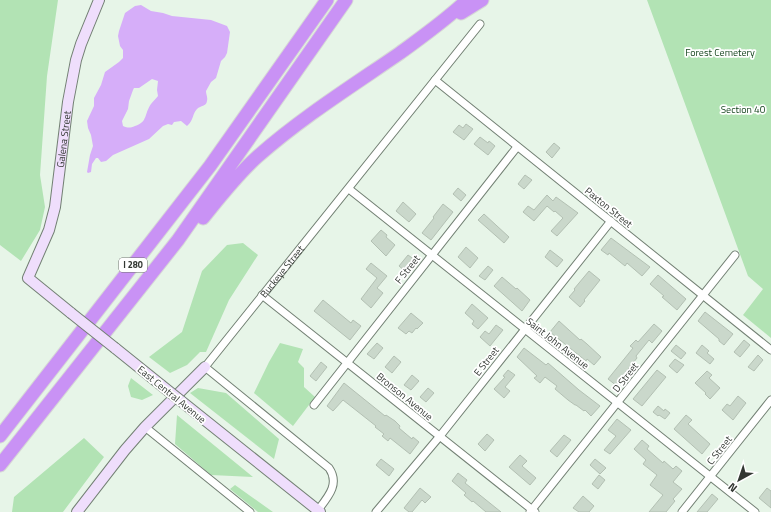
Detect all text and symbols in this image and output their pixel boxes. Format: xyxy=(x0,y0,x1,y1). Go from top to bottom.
park label: Forest Cemetery xyxy=(685,45,755,60)
park label: Section 40 xyxy=(721,102,766,117)
street label: Galena Street xyxy=(53,109,75,168)
street label: Paxton Street xyxy=(582,183,636,232)
street label: Buckeye Street xyxy=(257,242,308,301)
street label: F Street xyxy=(391,251,424,287)
road number: I 280 xyxy=(119,258,147,272)
street label: Saint John Avenue xyxy=(523,314,592,373)
street label: E Street xyxy=(470,343,503,379)
street label: D Street xyxy=(609,359,642,395)
street label: East Central Avenue xyxy=(134,362,209,427)
street label: Bronson Avenue xyxy=(373,369,436,424)
street label: C Street xyxy=(703,432,736,468)
north arrow xyxy=(719,460,759,500)
text: N xyxy=(725,479,741,496)

